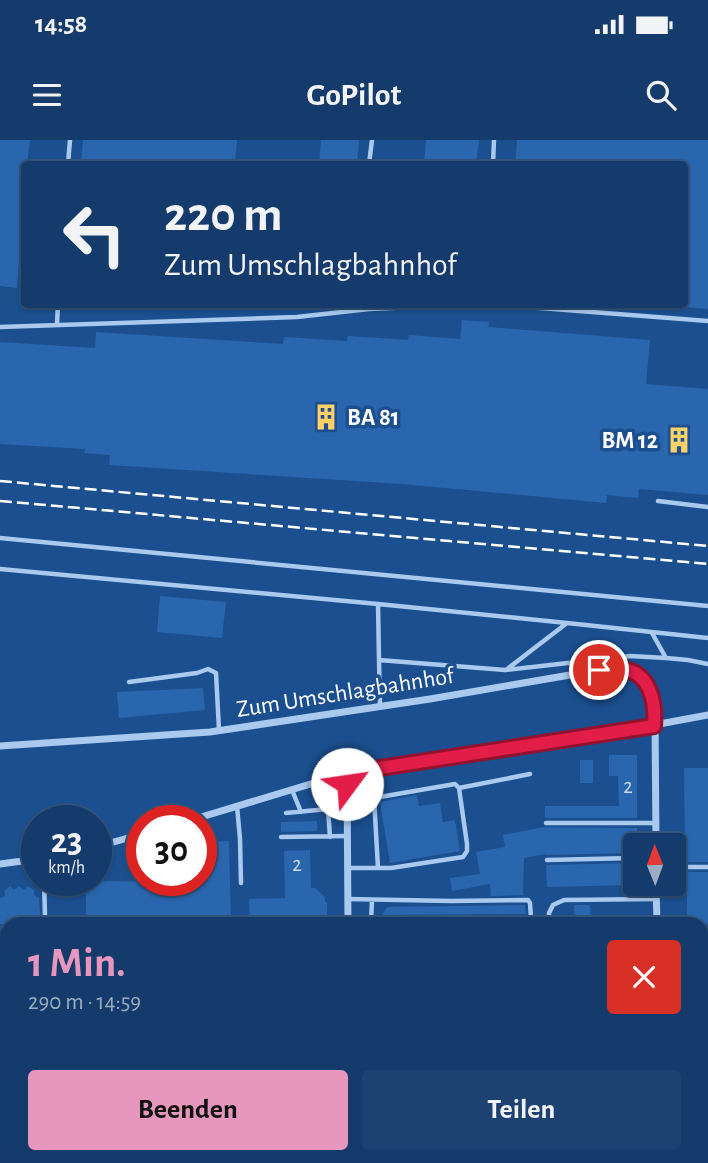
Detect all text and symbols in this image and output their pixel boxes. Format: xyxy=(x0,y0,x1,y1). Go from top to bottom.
text: 14:58 xyxy=(35,11,87,37)
icon: menu xyxy=(28,76,66,114)
icon: search xyxy=(642,76,680,114)
text: GoPilot xyxy=(307,79,401,111)
icon: left xyxy=(49,189,140,280)
text: 220 m xyxy=(164,191,283,240)
text: Zum Umschlagbahnhof xyxy=(164,249,457,281)
building icon: BA 81 xyxy=(311,402,341,432)
place label: BA 81 xyxy=(347,406,399,430)
building icon: BM 12 xyxy=(664,425,694,455)
place label: BM 12 xyxy=(601,429,658,453)
pin xyxy=(569,640,629,700)
icon: arrive xyxy=(580,651,618,689)
street label: Zum Umschlagbahnhof xyxy=(235,664,457,722)
position arrow xyxy=(310,747,384,821)
house number: 2 xyxy=(623,776,633,797)
speed limit sign: 30 xyxy=(126,805,217,896)
text: 23 xyxy=(51,824,82,859)
north arrow xyxy=(623,833,686,896)
map controls xyxy=(623,833,686,896)
house number: 2 xyxy=(292,854,302,875)
text: km/h xyxy=(48,859,85,877)
button: close xyxy=(607,940,681,1014)
text: 1 Min. xyxy=(28,942,126,984)
text: 290 m · 14:59 xyxy=(28,991,141,1014)
button: Beenden xyxy=(28,1070,348,1150)
button: Teilen xyxy=(362,1070,681,1150)

